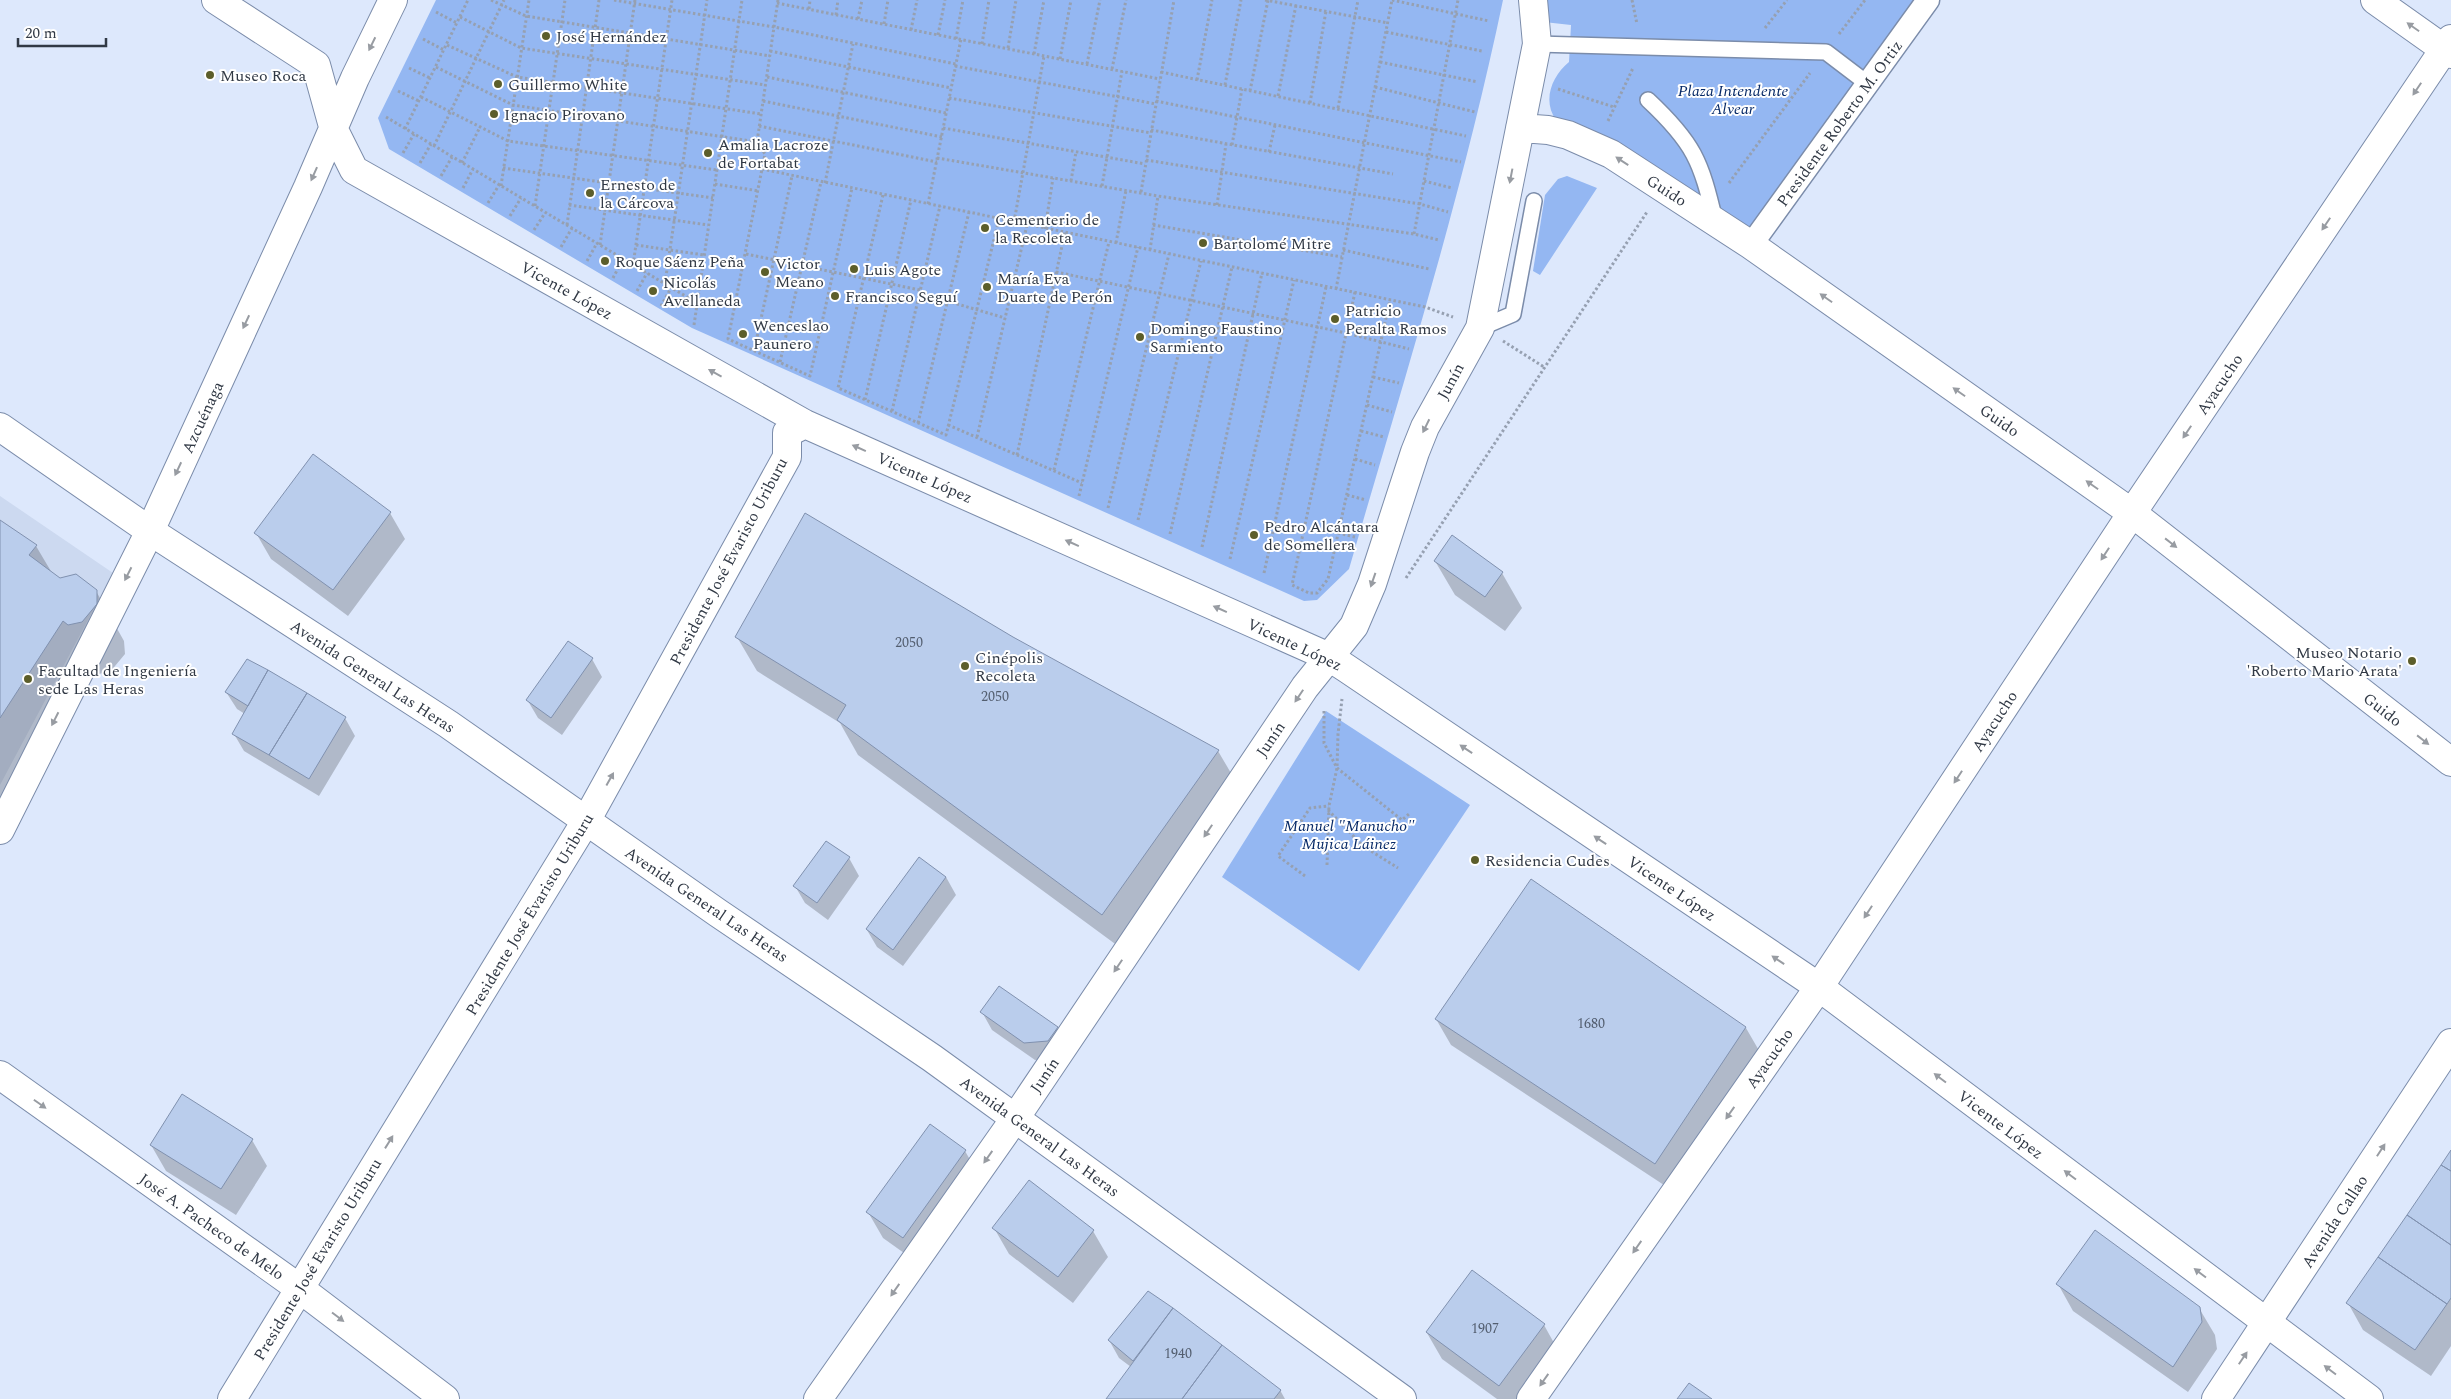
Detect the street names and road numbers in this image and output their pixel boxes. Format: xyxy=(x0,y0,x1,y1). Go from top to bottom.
street label: Presidente Roberto M. Ortiz xyxy=(1771,35,1909,212)
street label: Guido xyxy=(1642,169,1691,213)
street label: Vicente López xyxy=(516,256,617,326)
street label: Ayacucho xyxy=(2191,349,2249,420)
street label: Junín xyxy=(1431,359,1471,404)
street label: Azcuénaga xyxy=(176,377,230,457)
street label: Guido xyxy=(1975,398,2024,443)
street label: Vicente López xyxy=(873,446,976,510)
street label: Presidente José Evaristo Uriburu xyxy=(664,453,794,670)
street label: Vicente López xyxy=(1243,612,1346,677)
street label: Avenida General Las Heras xyxy=(285,614,460,739)
street label: Ayacucho xyxy=(1966,686,2024,757)
street label: Guido xyxy=(2358,687,2407,733)
street label: Junín xyxy=(1250,717,1292,762)
street label: Presidente José Evaristo Uriburu xyxy=(460,809,600,1020)
street label: Avenida General Las Heras xyxy=(620,841,793,969)
street label: Vicente López xyxy=(1622,850,1721,927)
street label: Ayacucho xyxy=(1740,1023,1799,1094)
street label: Junín xyxy=(1024,1053,1066,1098)
street label: Avenida General Las Heras xyxy=(954,1070,1124,1203)
street label: Vicente López xyxy=(1952,1084,2048,1165)
street label: Presidente José Evaristo Uriburu xyxy=(248,1154,388,1365)
street label: José A. Pacheco de Melo xyxy=(134,1167,289,1286)
street label: Avenida Callao xyxy=(2296,1170,2374,1273)

